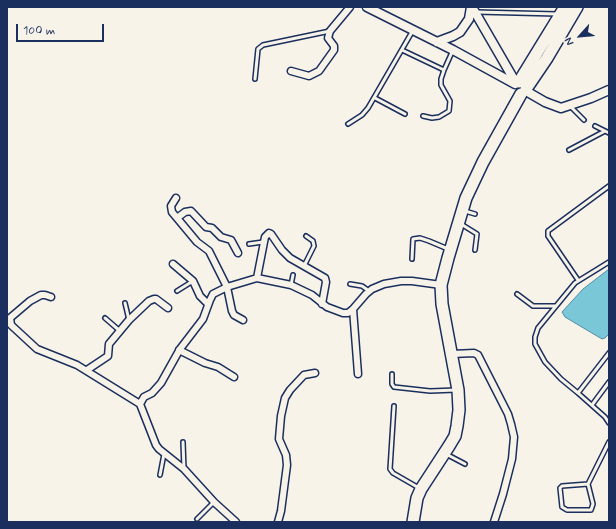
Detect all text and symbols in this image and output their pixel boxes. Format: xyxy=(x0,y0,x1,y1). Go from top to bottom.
scale bar xyxy=(18,16,106,42)
north arrow xyxy=(560,16,600,56)
text: 100 m xyxy=(23,23,55,39)
text: N xyxy=(561,35,577,48)

